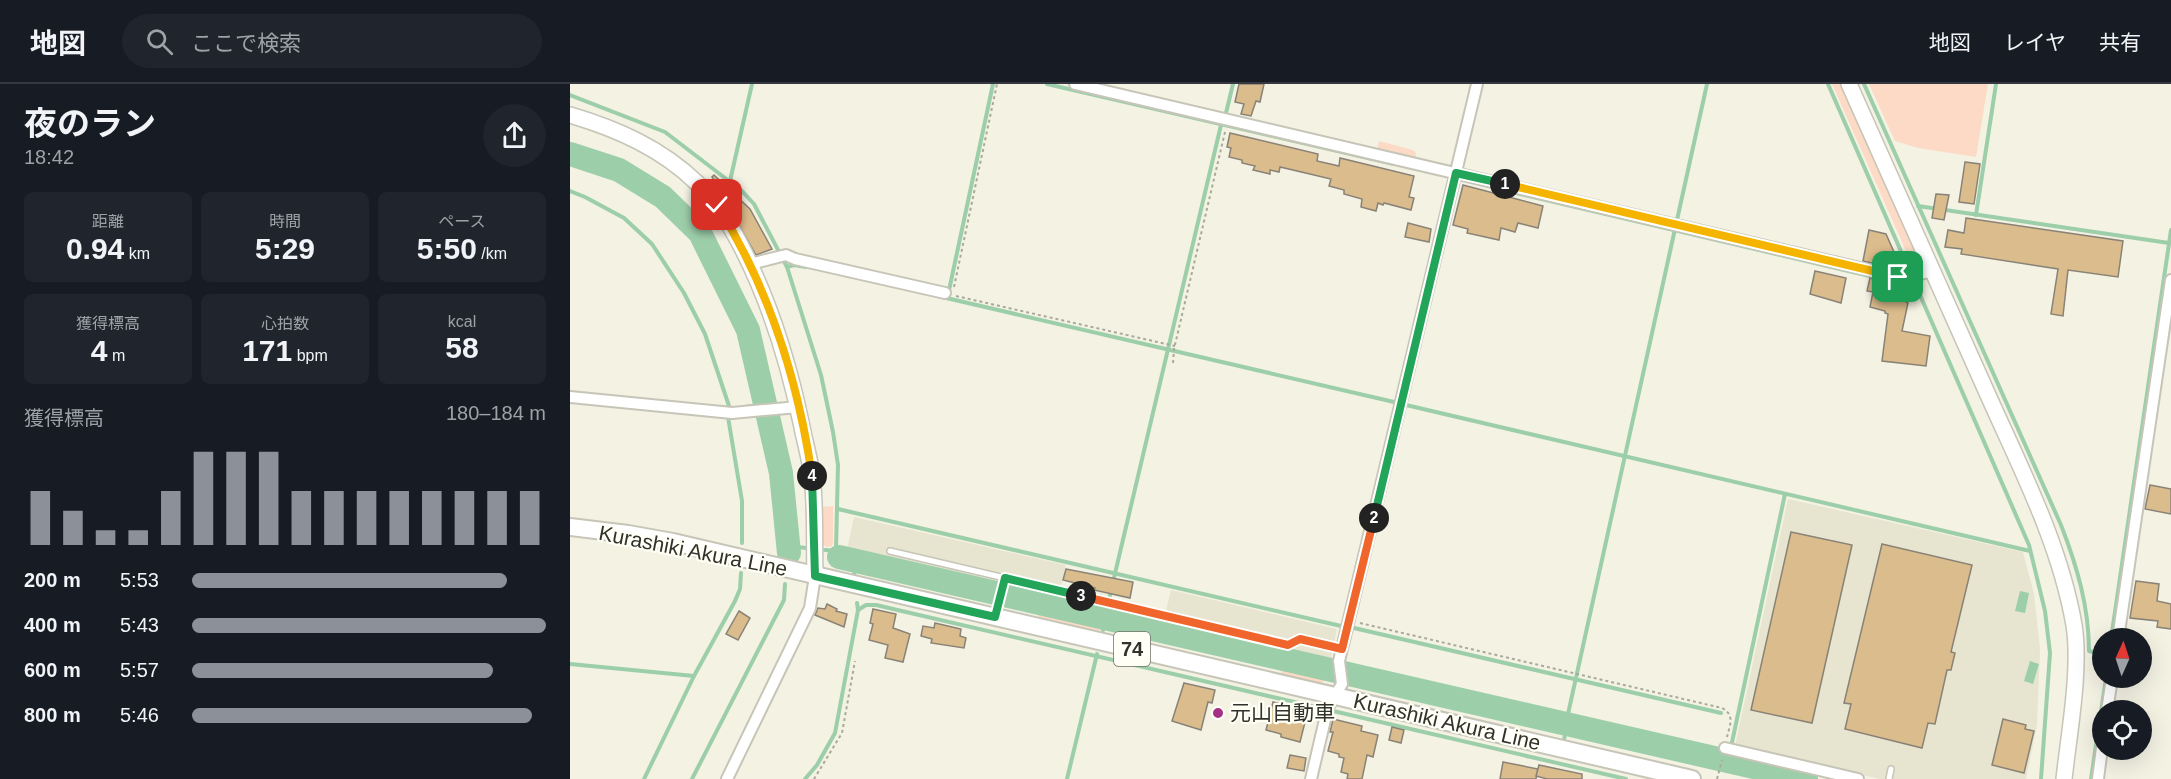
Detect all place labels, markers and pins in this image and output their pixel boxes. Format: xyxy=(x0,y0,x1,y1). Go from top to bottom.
pin: 1 xyxy=(1490,169,1520,199)
pin xyxy=(691,179,742,230)
pin xyxy=(1872,251,1923,302)
pin: 4 xyxy=(797,461,827,491)
pin: 2 xyxy=(1359,503,1389,533)
pin: 3 xyxy=(1066,581,1096,611)
place label: 元山自動車 xyxy=(1230,701,1335,724)
marker: 元山自動車 xyxy=(1211,706,1225,720)

